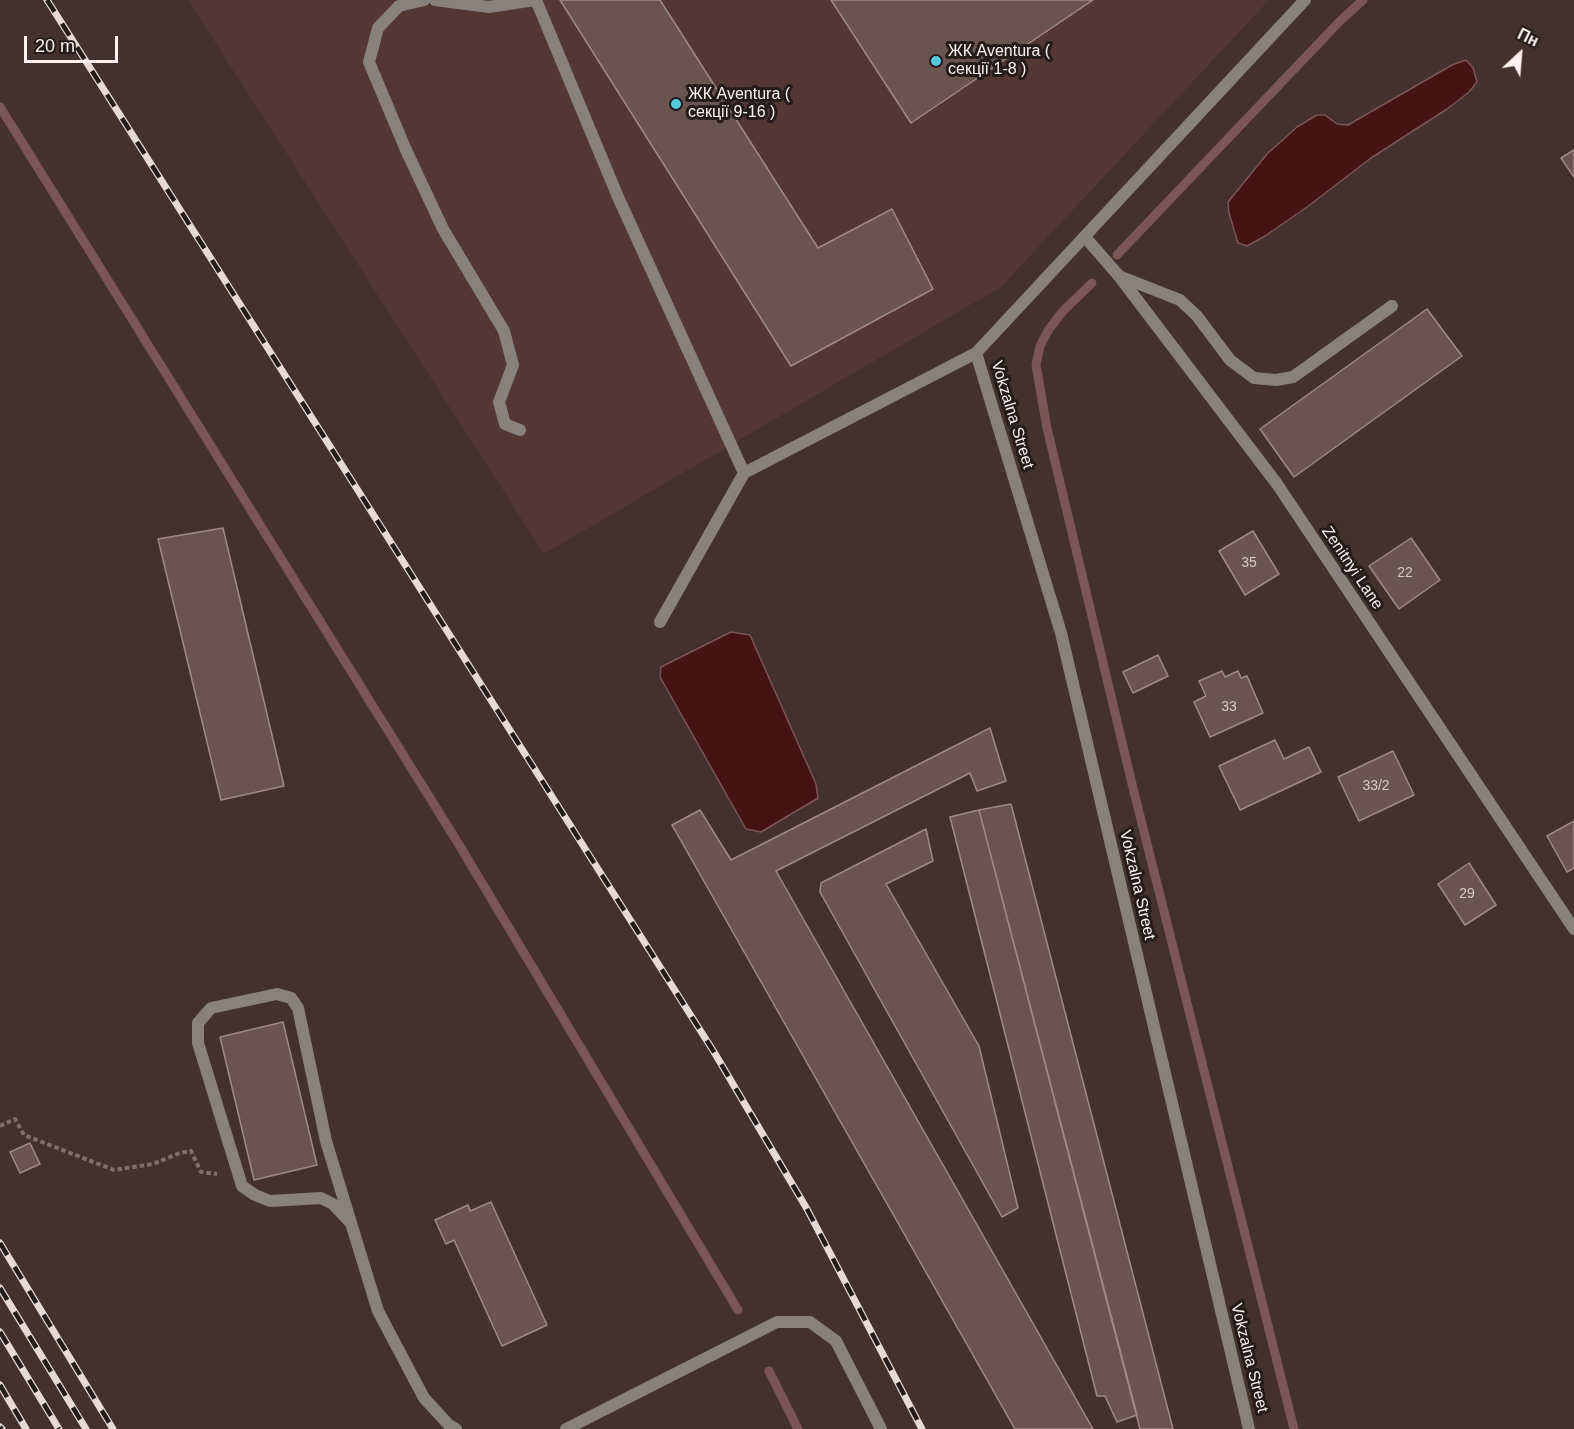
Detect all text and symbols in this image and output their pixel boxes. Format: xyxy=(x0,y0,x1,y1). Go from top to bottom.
scale bar xyxy=(27,24,122,62)
north arrow xyxy=(1490,24,1550,84)
text: Пн xyxy=(1515,25,1541,50)
text: 20 m xyxy=(35,36,75,56)
place label: ЖК Aventura ( секції 1-8 ) xyxy=(948,42,1050,80)
marker: ЖК Aventura ( секції 1-8 ) xyxy=(929,54,943,68)
place label: ЖК Aventura ( секції 9-16 ) xyxy=(688,85,790,123)
marker: ЖК Aventura ( секції 9-16 ) xyxy=(669,97,683,111)
street label: Vokzalna Street xyxy=(986,359,1038,471)
street label: Zenitnyi Lane xyxy=(1317,523,1387,613)
house number: 35 xyxy=(1241,555,1257,571)
house number: 22 xyxy=(1397,565,1413,581)
house number: 33 xyxy=(1221,699,1237,715)
house number: 33/2 xyxy=(1362,778,1390,794)
street label: Vokzalna Street xyxy=(1115,828,1159,942)
house number: 29 xyxy=(1459,886,1475,902)
street label: Vokzalna Street xyxy=(1226,1301,1272,1415)

